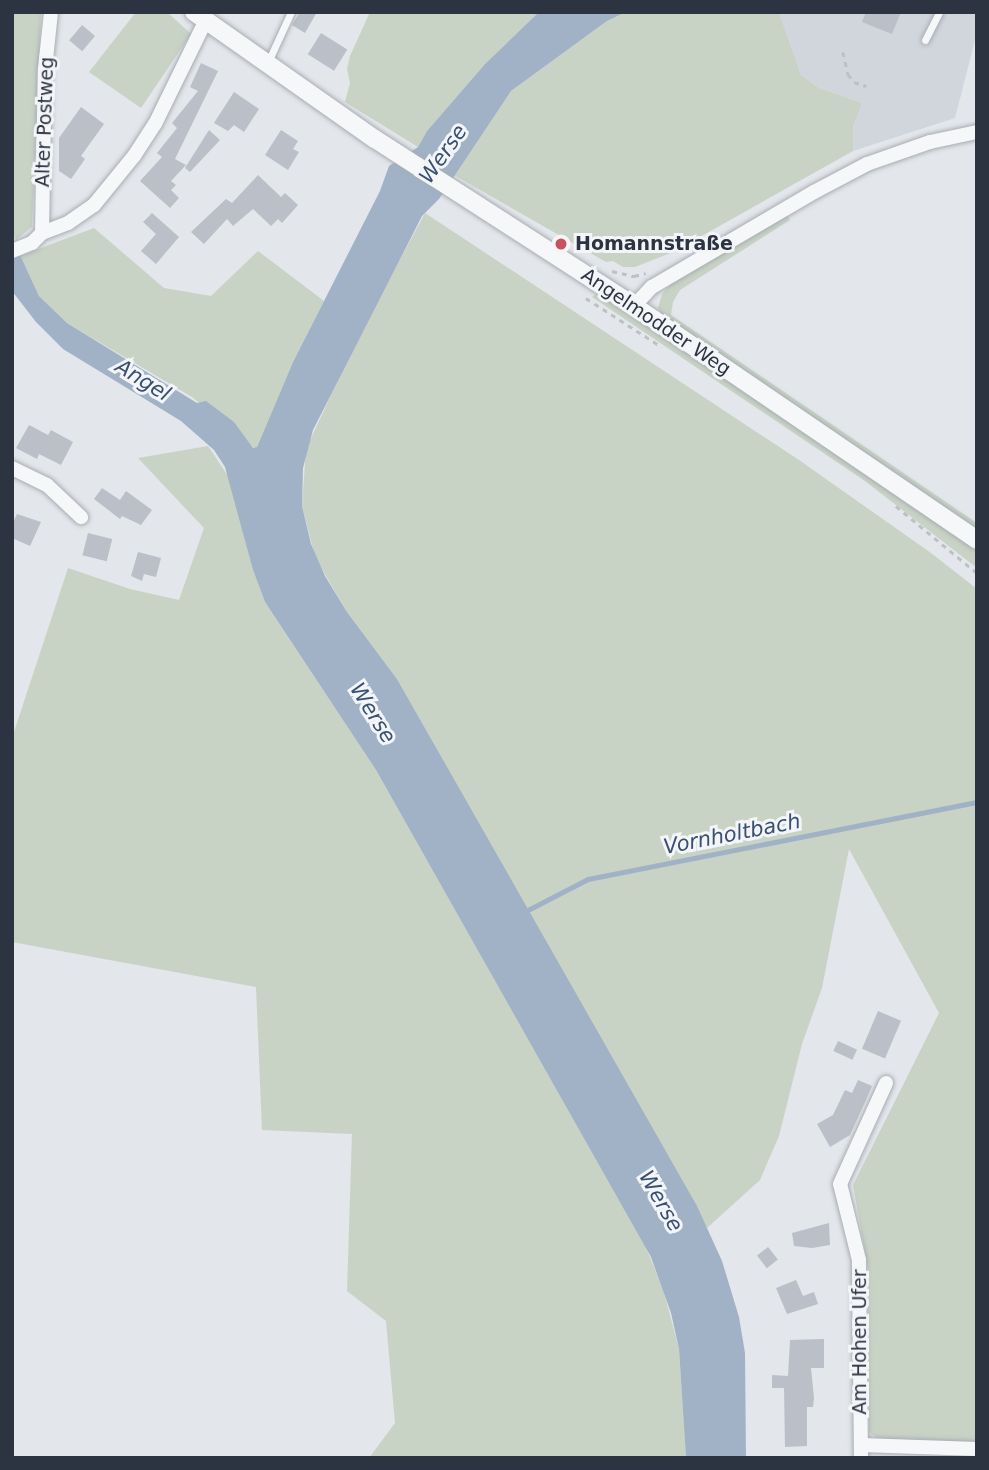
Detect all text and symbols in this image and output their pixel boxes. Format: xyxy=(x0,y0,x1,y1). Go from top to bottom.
street label: Alter Postweg xyxy=(31,56,59,188)
water label: Werse xyxy=(414,120,472,188)
place label: Homannstraße xyxy=(575,233,733,255)
marker: Homannstraße xyxy=(553,236,569,252)
street label: Angelmodder Weg xyxy=(577,264,735,380)
water label: Angel xyxy=(111,353,175,407)
water label: Werse xyxy=(345,678,401,748)
water label: Vornholtbach xyxy=(661,808,803,860)
water label: Werse xyxy=(634,1166,688,1236)
street label: Am Hohen Ufer xyxy=(849,1269,871,1415)

